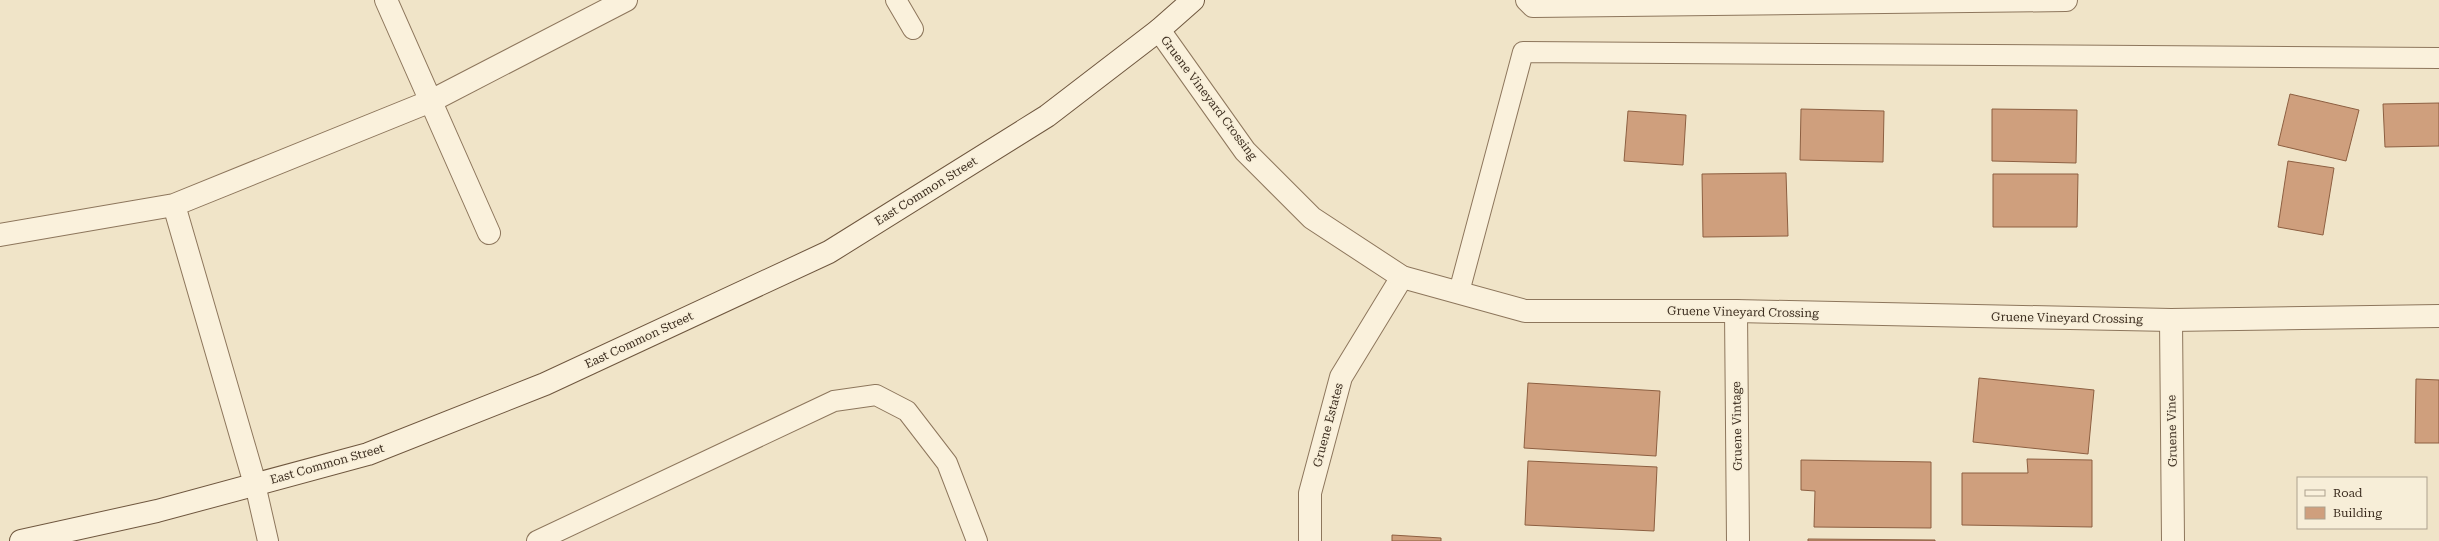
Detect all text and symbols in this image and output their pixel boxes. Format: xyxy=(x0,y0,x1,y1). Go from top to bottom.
street label: Gruene Vineyard Crossing xyxy=(1158,33,1260,163)
street label: East Common Street xyxy=(872,154,980,228)
street label: Gruene Vineyard Crossing xyxy=(1667,304,1819,320)
street label: East Common Street xyxy=(583,309,696,371)
street label: Gruene Vineyard Crossing xyxy=(1991,310,2143,326)
street label: Gruene Estates xyxy=(1310,381,1346,469)
street label: Gruene Vintage xyxy=(1729,381,1745,471)
street label: Gruene Vine xyxy=(2164,394,2180,467)
street label: East Common Street xyxy=(268,441,386,487)
legend xyxy=(2297,477,2427,529)
text: Road xyxy=(2333,486,2363,500)
text: Building xyxy=(2333,506,2382,520)

